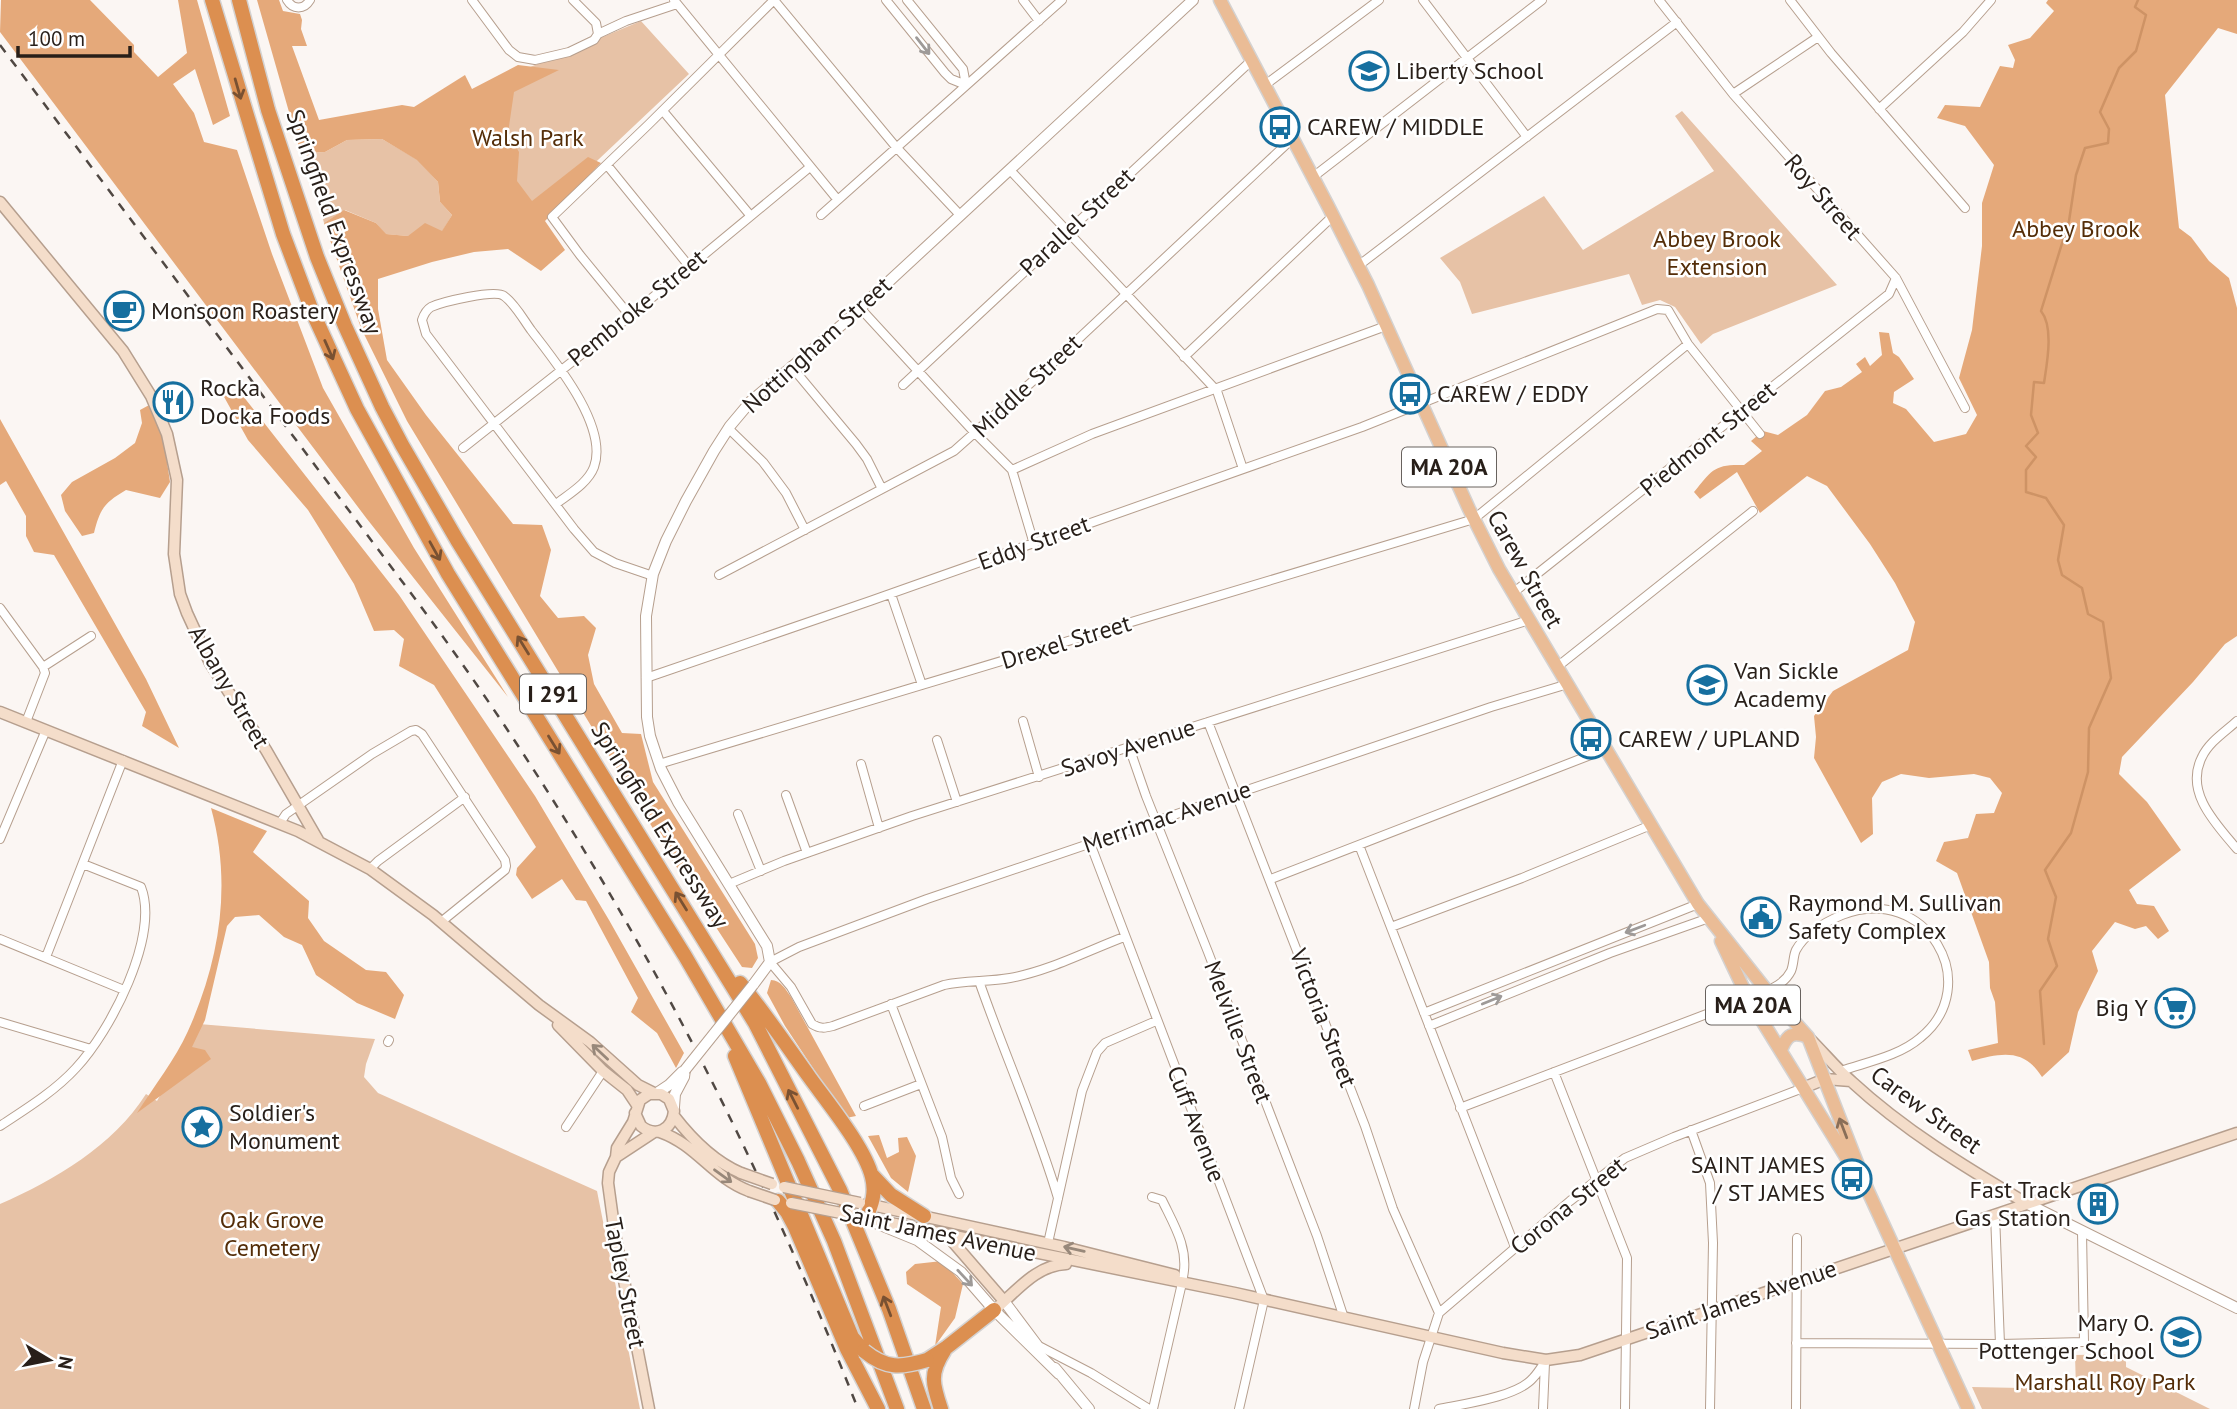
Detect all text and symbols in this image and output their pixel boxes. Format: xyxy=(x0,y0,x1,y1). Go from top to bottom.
scale bar xyxy=(18,14,130,58)
text: 100 m xyxy=(28,25,85,52)
one-way arrow xyxy=(915,37,931,55)
school or university icon: Liberty School xyxy=(1348,50,1390,92)
place label: Liberty School xyxy=(1396,55,1543,86)
one-way arrow xyxy=(233,78,246,100)
street label: Springfield Expressway xyxy=(279,105,390,339)
bus stop icon: CAREW / MIDDLE xyxy=(1259,106,1301,148)
place label: CAREW / MIDDLE xyxy=(1307,111,1484,142)
park label: Walsh Park xyxy=(472,122,584,153)
street label: Roy Street xyxy=(1778,147,1869,246)
street label: Parallel Street xyxy=(1013,161,1140,283)
park label: Abbey Brook xyxy=(2012,213,2140,244)
park label: Abbey Brook Extension xyxy=(1653,223,1781,282)
street label: Pembroke Street xyxy=(561,242,712,373)
street label: Nottingham Street xyxy=(736,270,898,420)
cafe icon: Monsoon Roastery xyxy=(103,290,145,332)
place label: Monsoon Roastery xyxy=(151,295,339,326)
street label: Middle Street xyxy=(966,327,1088,444)
one-way arrow xyxy=(323,339,336,360)
place label: Rocka Docka Foods xyxy=(200,372,330,431)
bus stop icon: CAREW / EDDY xyxy=(1389,373,1431,415)
street label: Piedmont Street xyxy=(1633,374,1782,503)
place label: CAREW / EDDY xyxy=(1437,378,1589,409)
restaurant icon: Rocka Docka Foods xyxy=(152,381,194,423)
road number: MA 20A xyxy=(1402,447,1496,486)
street label: Carew Street xyxy=(1480,504,1571,633)
street label: Eddy Street xyxy=(974,508,1094,577)
one-way arrow xyxy=(429,540,442,561)
street label: Drexel Street xyxy=(997,607,1135,676)
street label: Albany Street xyxy=(182,620,277,754)
one-way arrow xyxy=(515,636,529,656)
place label: Van Sickle Academy xyxy=(1733,655,1839,714)
school or university icon: Van Sickle Academy xyxy=(1686,664,1728,706)
road number: I 291 xyxy=(520,674,586,714)
street label: Savoy Avenue xyxy=(1057,711,1199,784)
street label: Springfield Expressway xyxy=(584,716,736,934)
bus stop icon: CAREW / UPLAND xyxy=(1570,718,1612,760)
place label: CAREW / UPLAND xyxy=(1618,723,1800,754)
one-way arrow xyxy=(547,735,561,755)
street label: Merrimac Avenue xyxy=(1079,773,1255,860)
place label: Raymond M. Sullivan Safety Complex xyxy=(1788,887,2001,946)
one-way arrow xyxy=(674,892,688,912)
public building icon: Raymond M. Sullivan Safety Complex xyxy=(1740,896,1782,938)
one-way arrow xyxy=(1624,924,1646,937)
street label: Victoria Street xyxy=(1283,943,1364,1091)
street label: Melville Street xyxy=(1197,956,1280,1107)
road number: MA 20A xyxy=(1706,986,1800,1024)
supermarket icon: Big Y xyxy=(2154,987,2196,1029)
one-way arrow xyxy=(1480,992,1502,1005)
place label: Big Y xyxy=(2096,992,2149,1023)
one-way arrow xyxy=(592,1043,609,1060)
street label: Carew Street xyxy=(1865,1059,1988,1160)
street label: Cuff Avenue xyxy=(1160,1061,1233,1186)
one-way arrow xyxy=(786,1089,800,1110)
place label: Soldier's Monument xyxy=(229,1097,340,1156)
place icon: Soldier's Monument xyxy=(181,1106,223,1148)
one-way arrow xyxy=(1836,1117,1849,1139)
place label: SAINT JAMES / ST JAMES xyxy=(1691,1149,1825,1208)
street label: Corona Street xyxy=(1504,1150,1632,1262)
bus stop icon: SAINT JAMES / ST JAMES xyxy=(1831,1158,1873,1200)
one-way arrow xyxy=(713,1169,732,1183)
place label: Fast Track Gas Station xyxy=(1955,1174,2071,1233)
building icon: Fast Track Gas Station xyxy=(2077,1183,2119,1225)
street label: Saint James Avenue xyxy=(837,1197,1039,1268)
park label: Oak Grove Cemetery xyxy=(220,1204,324,1263)
street label: Tapley Street xyxy=(598,1215,653,1351)
one-way arrow xyxy=(1064,1242,1086,1255)
street label: Saint James Avenue xyxy=(1641,1252,1840,1347)
one-way arrow xyxy=(957,1269,974,1286)
one-way arrow xyxy=(880,1296,892,1318)
place label: Mary O. Pottenger School xyxy=(1978,1307,2154,1366)
school or university icon: Mary O. Pottenger School xyxy=(2160,1316,2202,1358)
north arrow xyxy=(14,1325,84,1395)
text: N xyxy=(53,1355,79,1371)
park label: Marshall Roy Park xyxy=(2014,1366,2196,1397)

